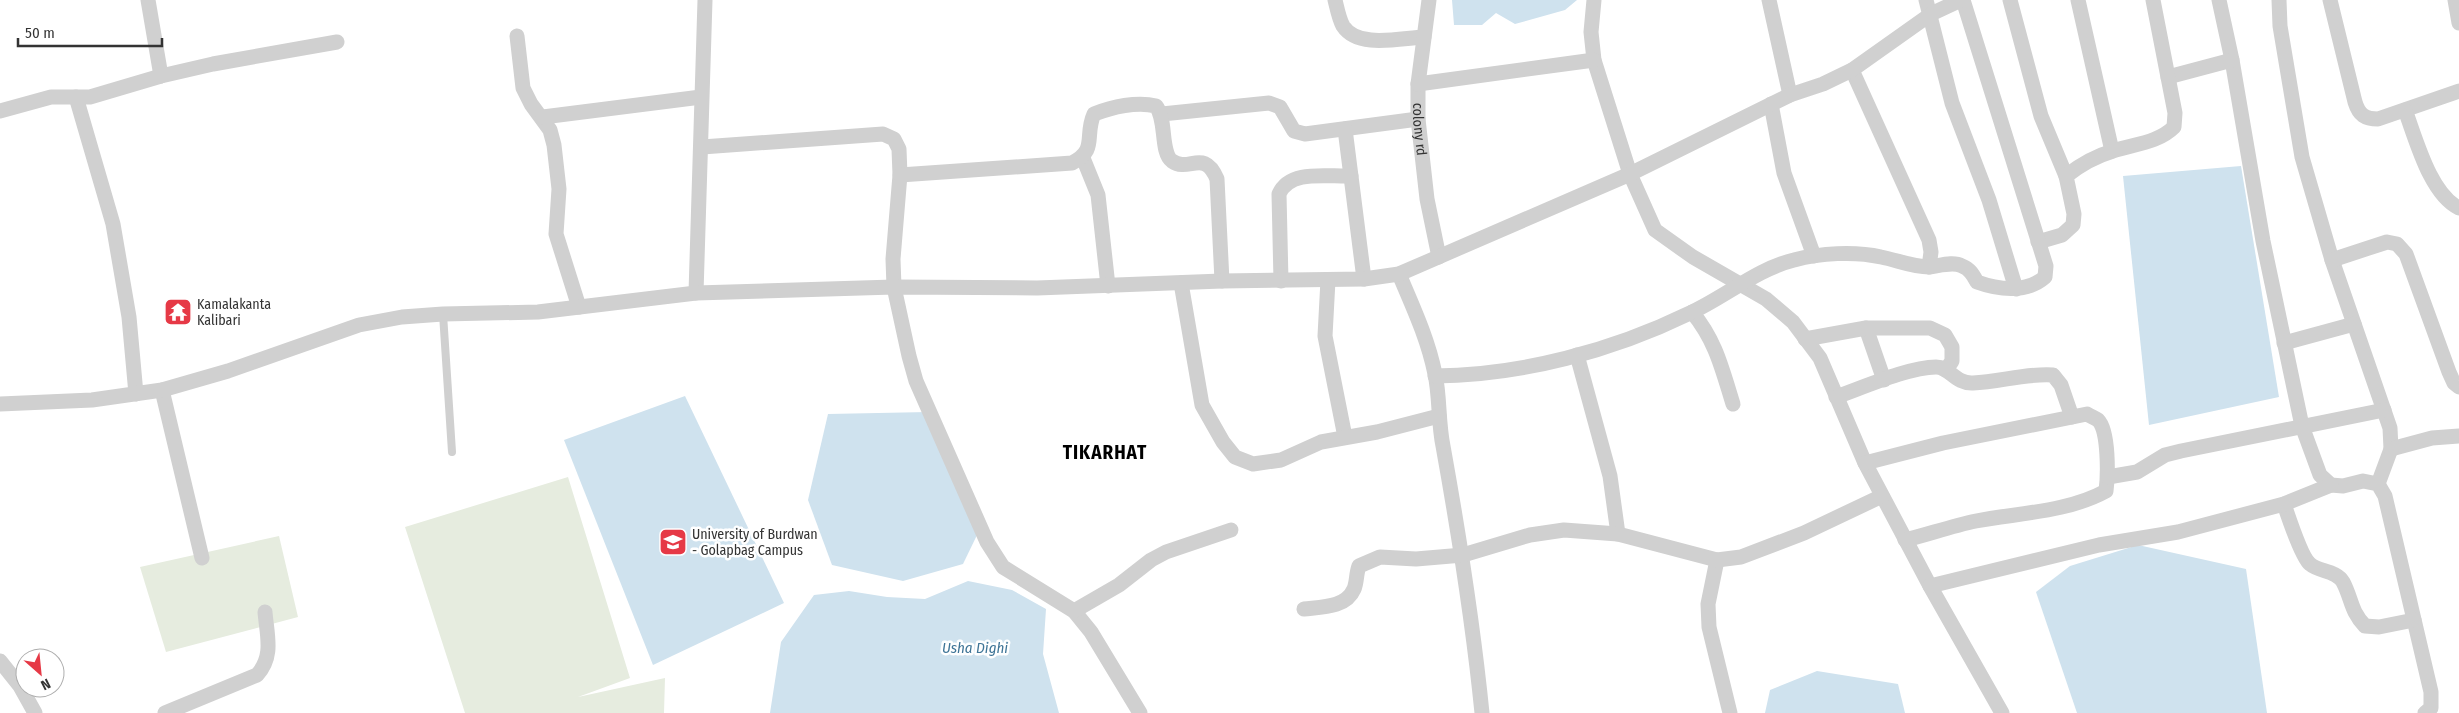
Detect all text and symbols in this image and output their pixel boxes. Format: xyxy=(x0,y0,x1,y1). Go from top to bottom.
scale bar xyxy=(18,15,161,47)
text: 50 m xyxy=(25,24,55,42)
street label: colony rd xyxy=(1410,103,1431,156)
place label: Kamalakanta Kalibari xyxy=(197,296,271,329)
temple icon: Kamalakanta Kalibari xyxy=(163,297,193,327)
district label: TIKARHAT xyxy=(1063,441,1147,464)
place label: University of Burdwan - Golapbag Campus xyxy=(692,526,818,559)
school or university icon: University of Burdwan - Golapbag Campus xyxy=(658,527,688,557)
water label: Usha Dighi xyxy=(942,639,1008,657)
north arrow xyxy=(15,648,65,698)
text: N xyxy=(38,675,53,694)

